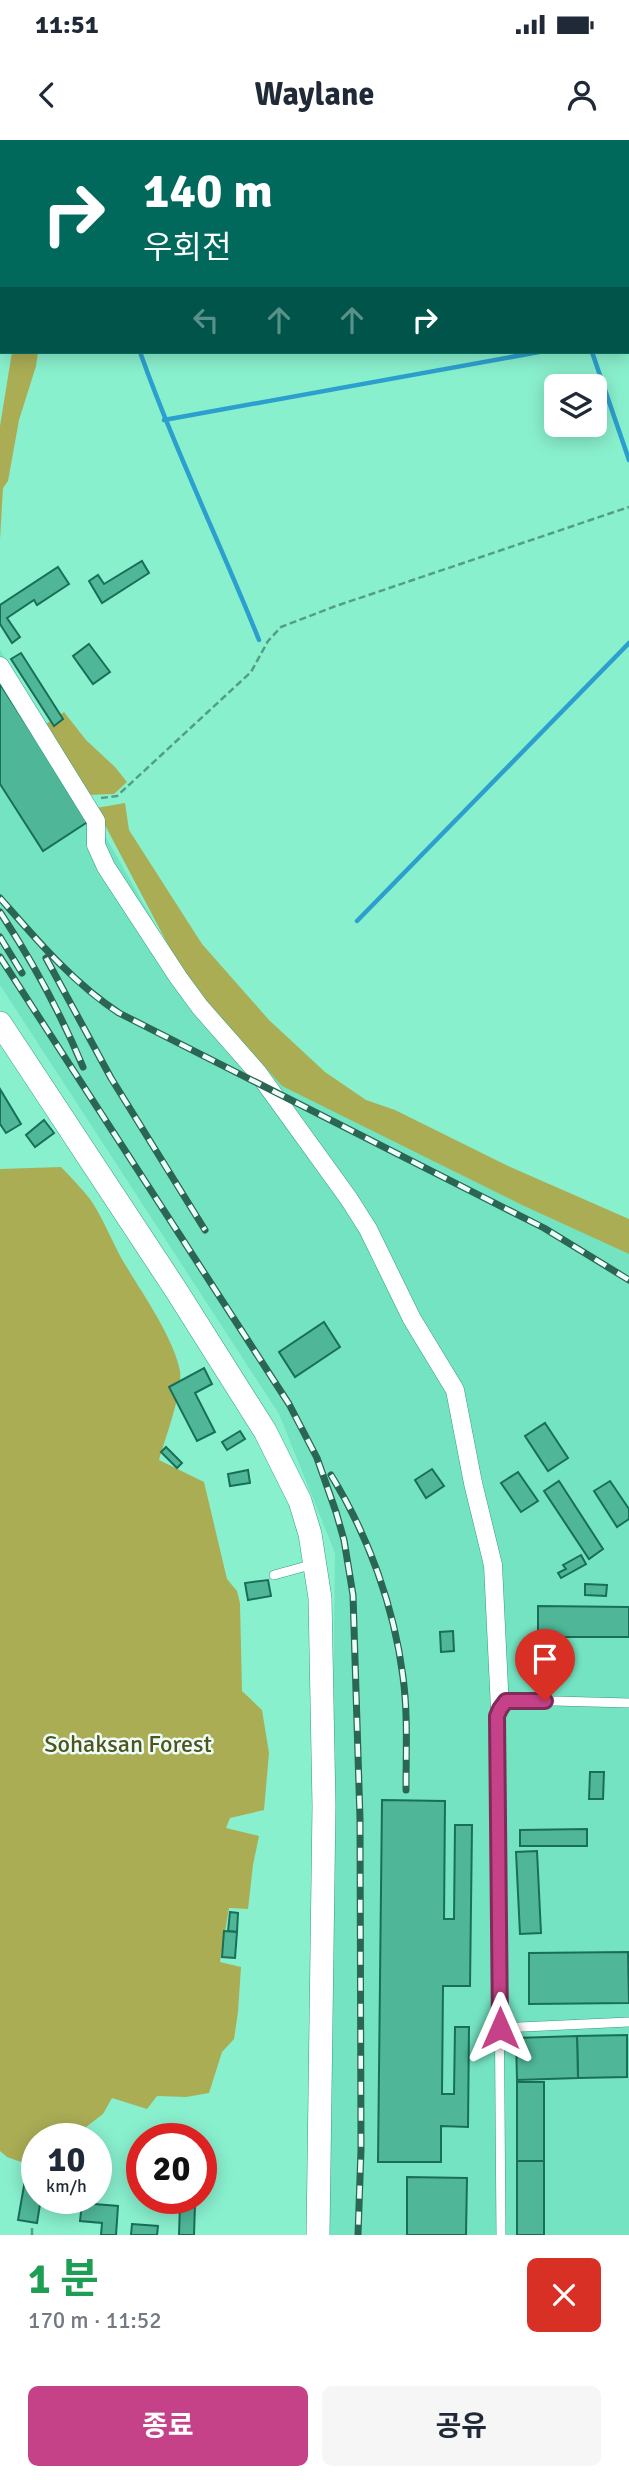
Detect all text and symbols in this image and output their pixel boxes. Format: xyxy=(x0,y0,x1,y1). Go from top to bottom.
text: 11:51 xyxy=(35,9,99,41)
text: Waylane xyxy=(255,75,374,114)
icon: back xyxy=(28,76,66,114)
icon: person xyxy=(563,76,601,114)
text: 140 m xyxy=(143,161,273,221)
icon: right xyxy=(28,168,119,259)
text: 우회전 xyxy=(143,228,231,267)
icon: left xyxy=(187,301,225,339)
icon: ahead xyxy=(260,301,298,339)
icon: ahead xyxy=(333,301,371,339)
icon: right xyxy=(406,301,444,339)
map controls xyxy=(544,374,607,437)
button: layers xyxy=(544,374,607,437)
pin xyxy=(515,1629,575,1701)
icon: arrive xyxy=(526,1640,564,1678)
park label: Sohaksan Forest xyxy=(44,1729,212,1759)
position arrow xyxy=(463,1991,537,2065)
speed limit sign: 20 xyxy=(126,2123,217,2214)
text: 10 xyxy=(48,2138,85,2181)
text: km/h xyxy=(46,2175,87,2197)
text: 1 분 xyxy=(28,2254,99,2305)
button: close xyxy=(527,2258,601,2332)
text: 170 m · 11:52 xyxy=(28,2306,162,2335)
button: 종료 xyxy=(28,2386,308,2466)
button: 공유 xyxy=(322,2386,601,2466)

